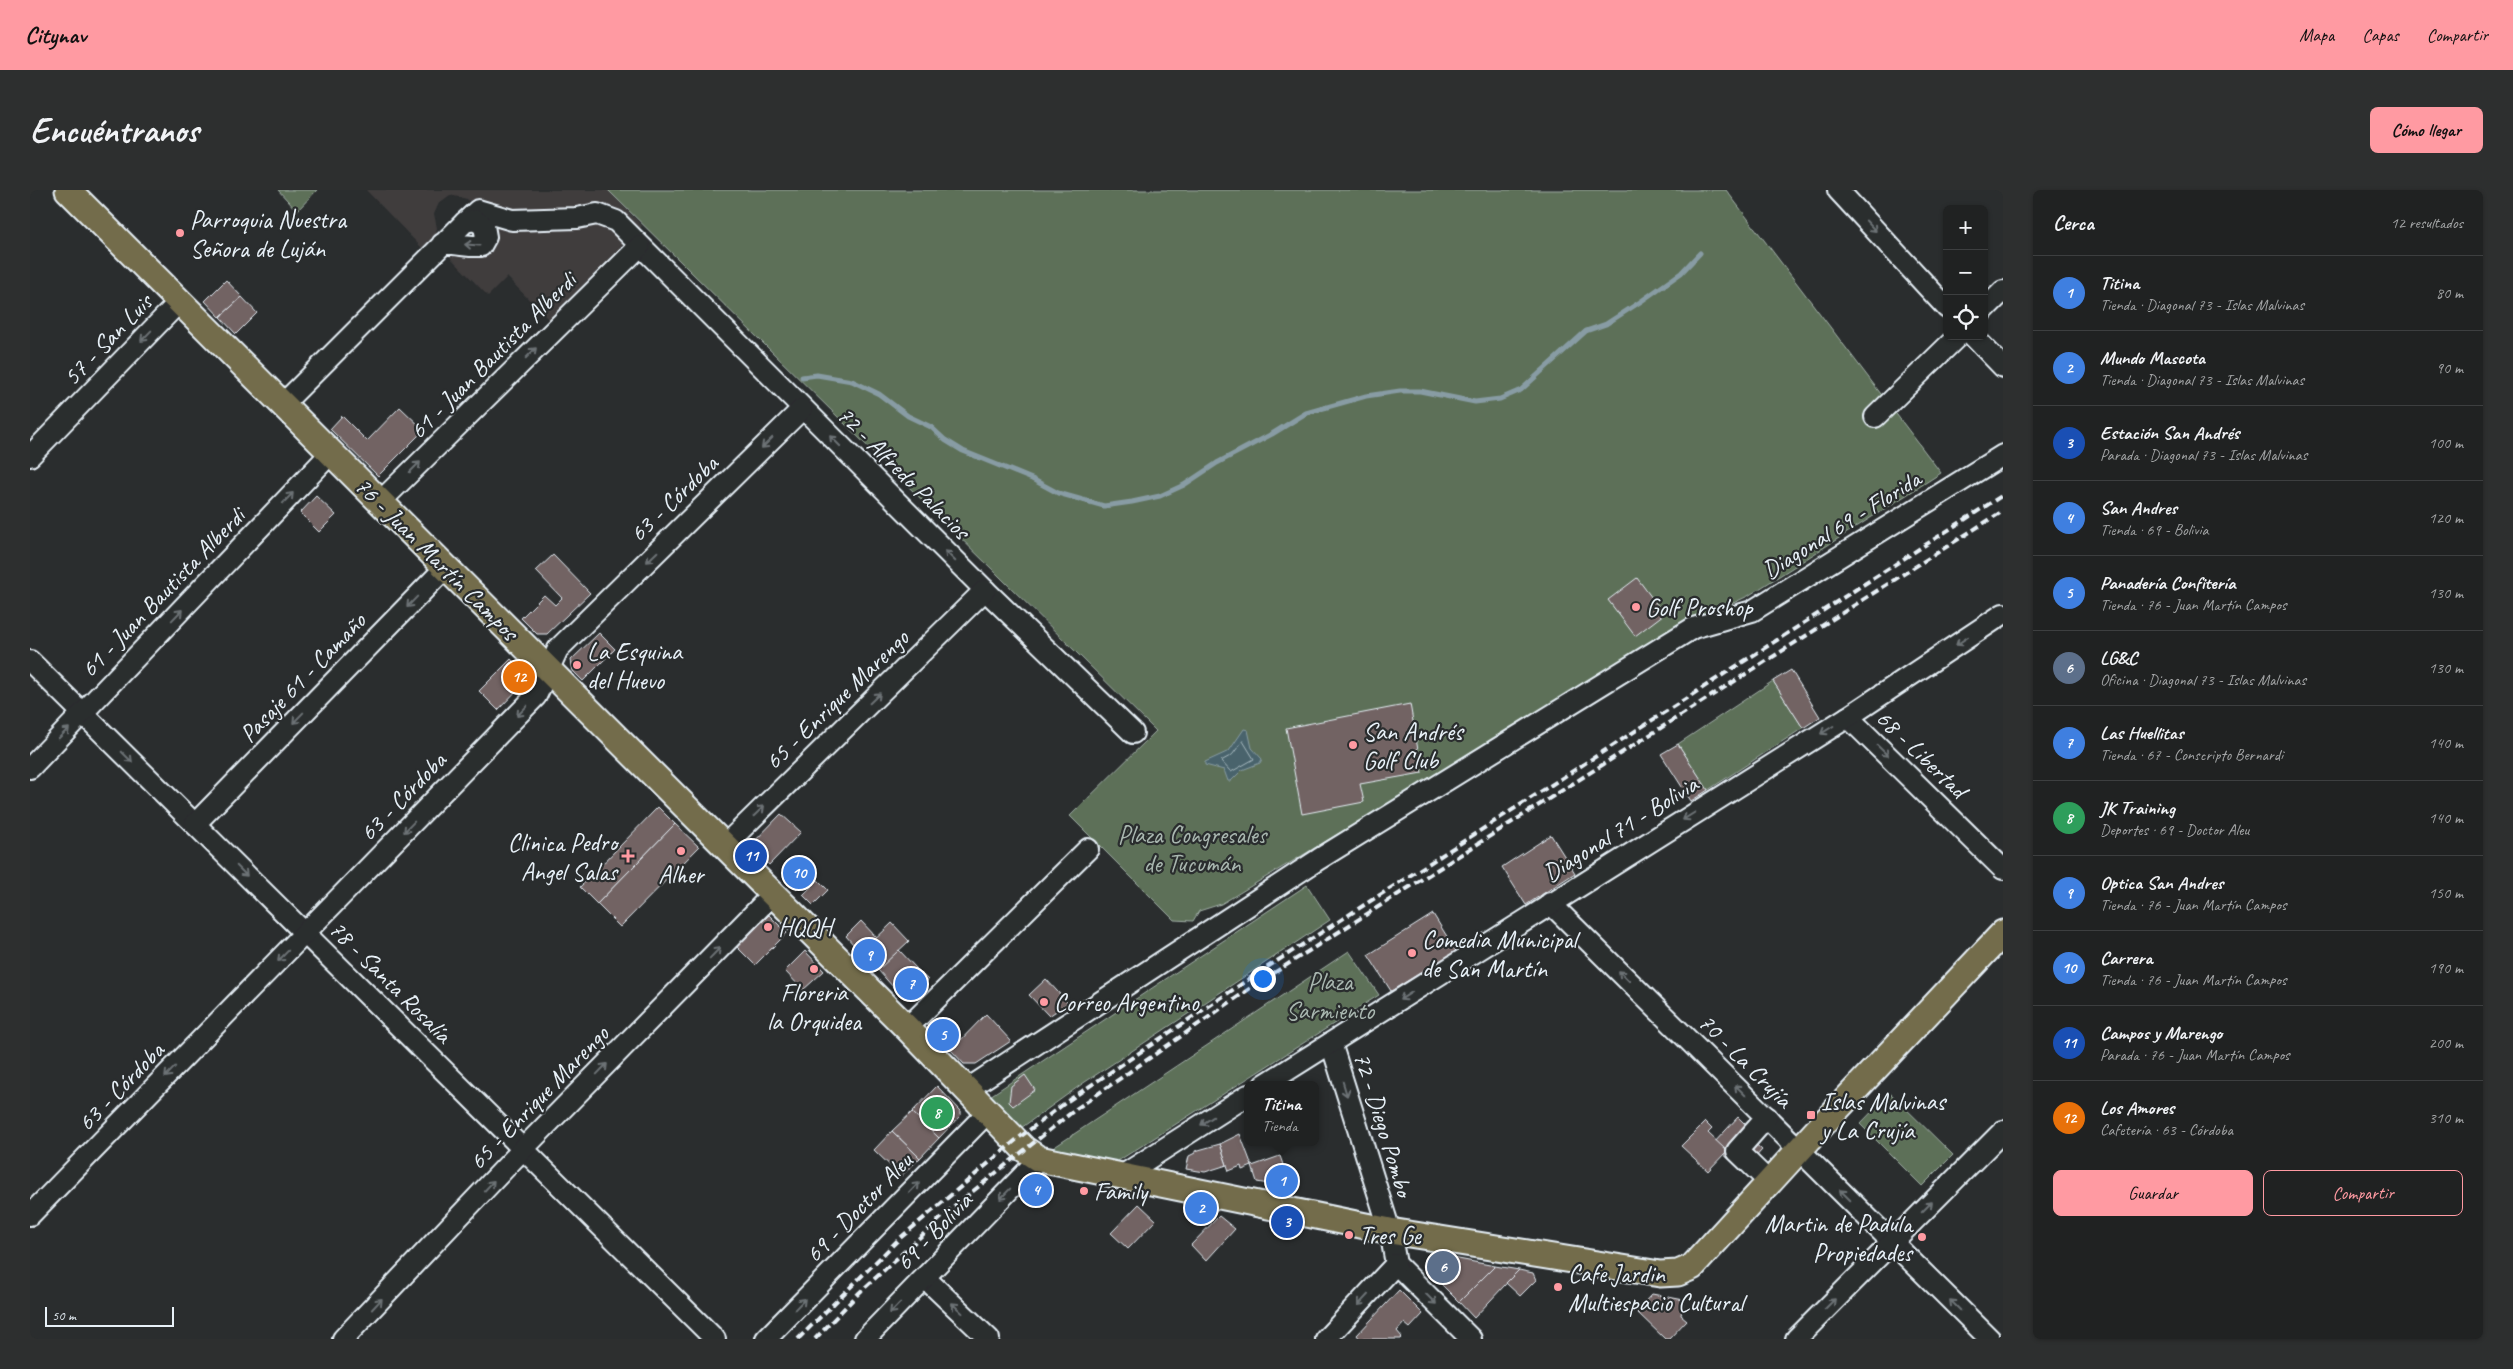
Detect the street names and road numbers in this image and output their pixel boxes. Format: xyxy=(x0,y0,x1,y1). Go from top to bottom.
street label: 61 - Juan Bautista Alberdi xyxy=(402,263,586,446)
street label: 57 - San Luis xyxy=(56,285,161,393)
street label: 72 - Alfredo Palacios xyxy=(830,399,979,548)
street label: 63 - Córdoba xyxy=(622,447,726,549)
street label: Diagonal 69 - Florida xyxy=(1756,462,1929,586)
street label: 76 - Juan Martín Campos xyxy=(348,470,527,649)
street label: 61 - Juan Bautista Alberdi xyxy=(73,499,254,684)
street label: Pasaje 61 - Camaño xyxy=(233,605,374,750)
street label: 65 - Enrique Marengo xyxy=(758,622,917,777)
street label: 68 - Libertad xyxy=(1869,702,1977,808)
street label: 63 - Córdoba xyxy=(352,744,454,848)
street label: Diagonal 71 - Bolivia xyxy=(1537,767,1706,889)
street label: 78 - Santa Rosalía xyxy=(322,913,460,1052)
street label: 70 - La Crujía xyxy=(1691,1006,1801,1116)
street label: 65 - Enrique Marengo xyxy=(462,1018,617,1177)
street label: 63 - Córdoba xyxy=(70,1034,172,1138)
street label: 72 - Diego Pombo xyxy=(1346,1048,1421,1203)
street label: 69 - Doctor Aleu xyxy=(798,1144,921,1270)
street label: 69 - Bolivia xyxy=(888,1184,980,1278)

